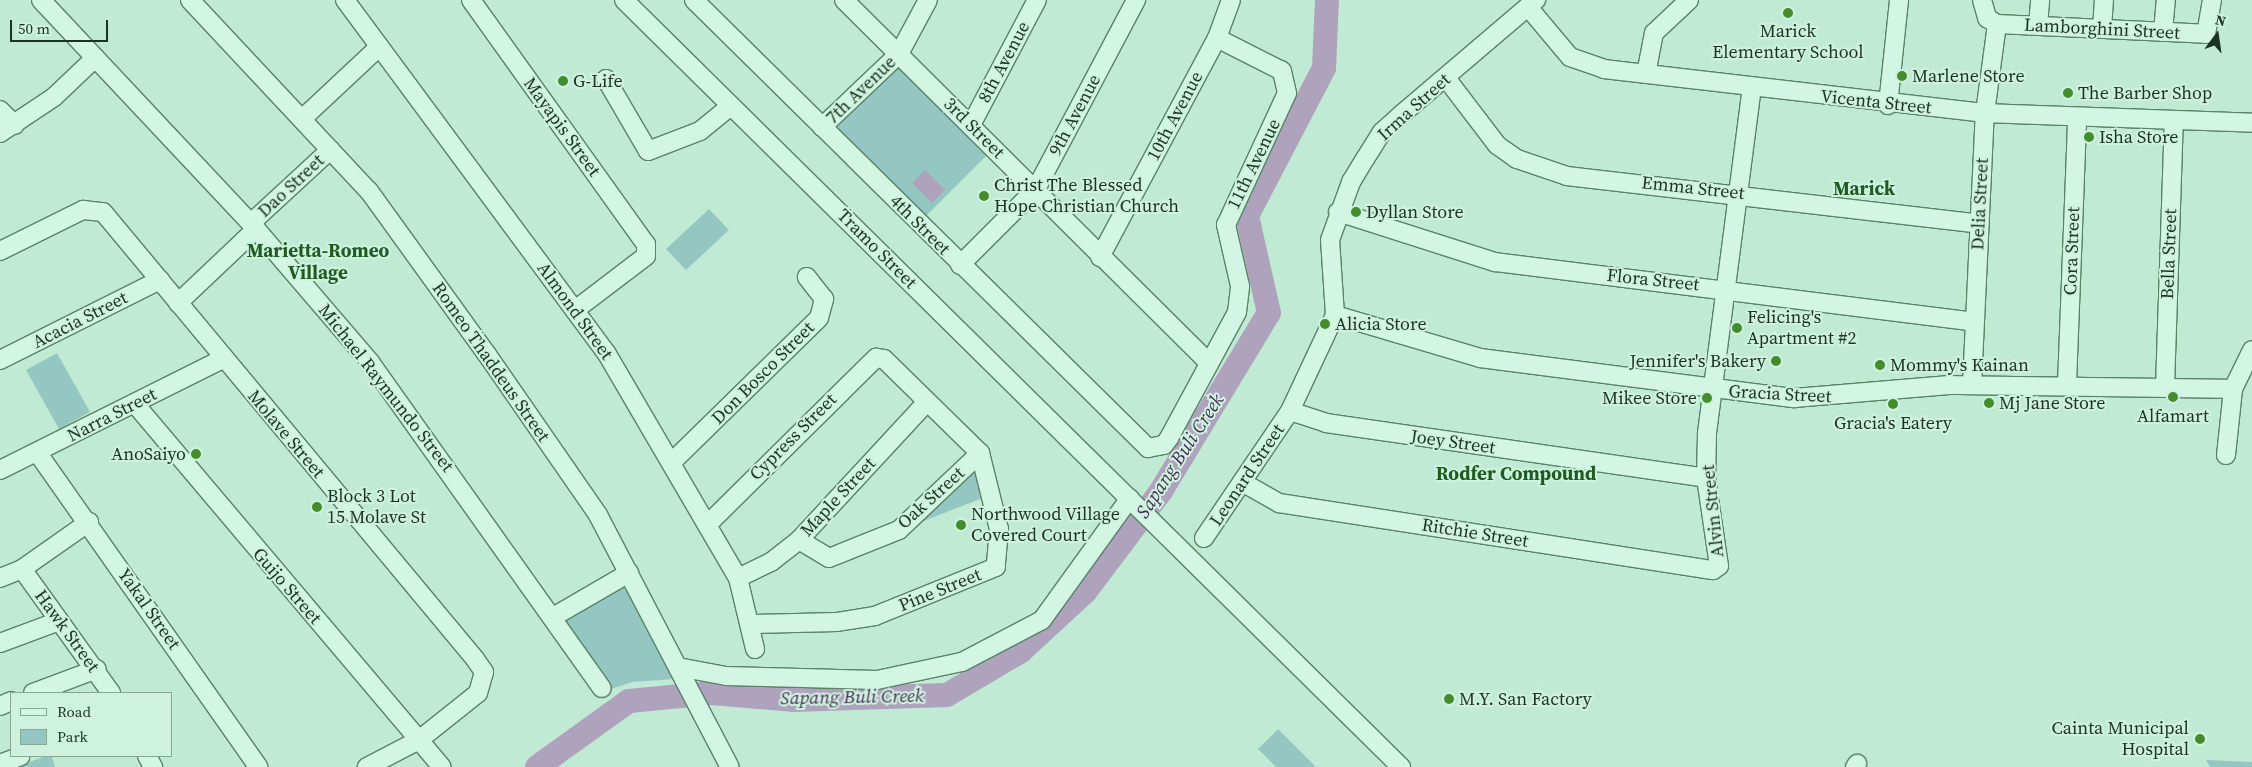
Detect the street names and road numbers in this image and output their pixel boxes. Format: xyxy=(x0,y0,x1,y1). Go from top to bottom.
street label: Lamborghini Street xyxy=(2024,14,2180,44)
street label: 8th Avenue xyxy=(974,18,1034,106)
street label: 7th Avenue xyxy=(822,51,900,129)
street label: 10th Avenue xyxy=(1142,68,1208,164)
street label: Irma Street xyxy=(1373,69,1455,145)
street label: 9th Avenue xyxy=(1045,71,1105,159)
street label: Mayapis Street xyxy=(519,73,605,181)
street label: Vicenta Street xyxy=(1819,85,1933,119)
street label: 3rd Street xyxy=(939,93,1009,163)
street label: 11th Avenue xyxy=(1223,115,1285,213)
street label: Dao Street xyxy=(253,150,329,222)
street label: Delia Street xyxy=(1967,157,1993,251)
street label: Emma Street xyxy=(1641,172,1745,204)
street label: 4th Street xyxy=(885,190,955,260)
street label: Tramo Street xyxy=(833,205,921,293)
street label: Cora Street xyxy=(2060,206,2084,296)
street label: Bella Street xyxy=(2157,208,2181,300)
street label: Almond Street xyxy=(532,258,618,364)
street label: Flora Street xyxy=(1606,264,1700,296)
street label: Romeo Thaddeus Street xyxy=(428,278,554,446)
street label: Acacia Street xyxy=(29,287,131,353)
street label: Michael Raymundo Street xyxy=(314,300,458,476)
street label: Don Bosco Street xyxy=(707,317,819,429)
street label: Gracia Street xyxy=(1728,381,1832,407)
street label: Narra Street xyxy=(64,383,160,447)
street label: Molave Street xyxy=(243,386,329,482)
street label: Cypress Street xyxy=(745,389,841,485)
street label: Leonard Street xyxy=(1205,420,1289,530)
street label: Joey Street xyxy=(1409,425,1497,459)
street label: Maple Street xyxy=(796,453,880,541)
street label: Oak Street xyxy=(893,462,969,534)
street label: Alvin Street xyxy=(1697,464,1729,558)
street label: Ritchie Street xyxy=(1420,514,1530,552)
street label: Guijo Street xyxy=(248,544,326,628)
street label: Yakal Street xyxy=(113,564,185,654)
street label: Pine Street xyxy=(896,564,984,616)
street label: Hawk Street xyxy=(30,586,104,676)

